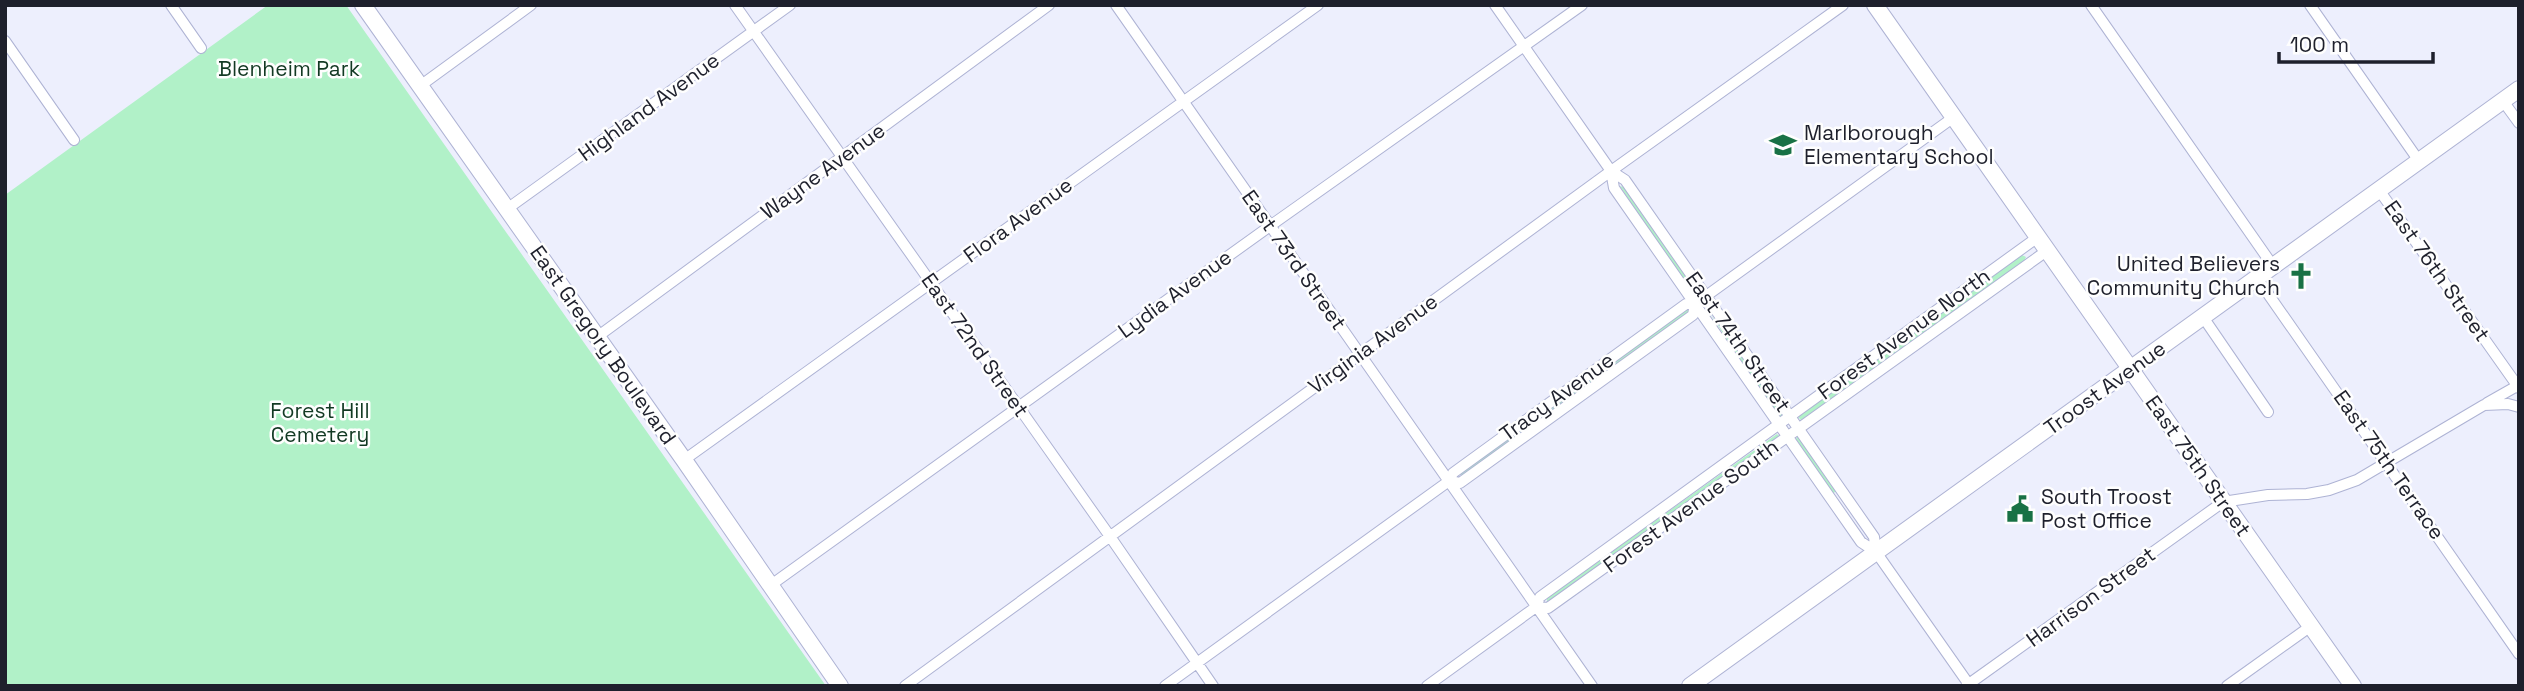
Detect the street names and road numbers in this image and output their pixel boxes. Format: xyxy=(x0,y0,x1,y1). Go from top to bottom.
street label: Highland Avenue xyxy=(573,46,725,167)
street label: Wayne Avenue xyxy=(755,116,890,225)
street label: Flora Avenue xyxy=(958,171,1078,268)
street label: East 73rd Street xyxy=(1236,184,1353,335)
street label: East 76th Street xyxy=(2379,195,2496,347)
street label: East Gregory Boulevard xyxy=(524,240,682,450)
street label: Lydia Avenue xyxy=(1112,243,1237,344)
street label: Forest Avenue North xyxy=(1812,262,1995,405)
street label: East 74th Street xyxy=(1680,266,1797,417)
street label: East 72nd Street xyxy=(916,267,1035,422)
street label: Virginia Avenue xyxy=(1303,288,1443,400)
street label: Troost Avenue xyxy=(2039,334,2171,441)
street label: Tracy Avenue xyxy=(1494,346,1619,447)
street label: East 75th Terrace xyxy=(2328,385,2451,545)
street label: East 75th Street xyxy=(2140,390,2257,542)
street label: Forest Avenue South xyxy=(1598,433,1784,578)
street label: Harrison Street xyxy=(2021,541,2161,653)

